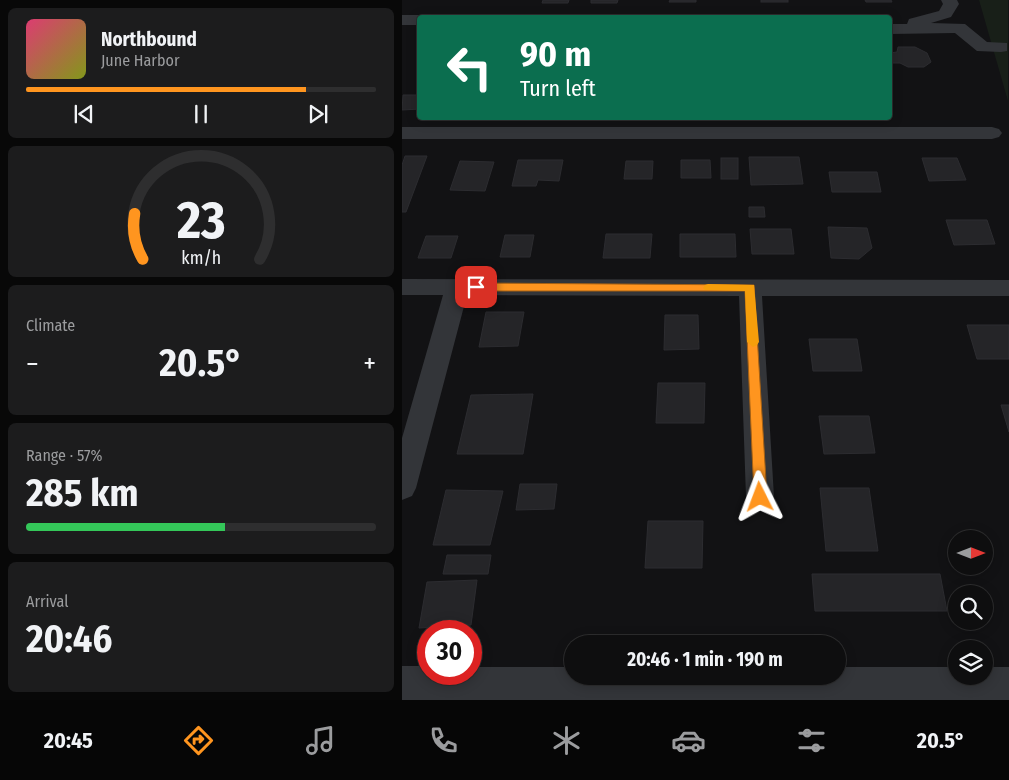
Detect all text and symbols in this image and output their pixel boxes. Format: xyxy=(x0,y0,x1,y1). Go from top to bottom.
text: Northbound xyxy=(101,28,197,51)
text: 90 m xyxy=(520,33,591,75)
icon: left xyxy=(437,35,502,100)
text: June Harbor xyxy=(101,51,179,70)
text: Turn left xyxy=(520,75,596,102)
icon: previous xyxy=(70,100,98,128)
icon: pause xyxy=(187,100,215,128)
icon: next xyxy=(304,100,332,128)
text: 23 xyxy=(176,189,225,252)
text: km/h xyxy=(181,247,221,269)
pin xyxy=(455,266,497,308)
icon: arrive xyxy=(462,273,490,301)
text: Climate xyxy=(26,316,75,335)
text: 20.5° xyxy=(159,340,243,386)
text: − xyxy=(26,347,39,380)
text: + xyxy=(363,347,376,380)
text: Range · 57% xyxy=(26,446,103,465)
text: 285 km xyxy=(26,470,139,516)
position arrow xyxy=(733,470,785,522)
north arrow xyxy=(948,530,993,575)
map controls xyxy=(948,530,993,685)
button: search xyxy=(948,585,993,630)
text: Arrival xyxy=(26,592,68,611)
text: 20:46 xyxy=(26,616,112,662)
speed limit sign: 30 xyxy=(417,620,482,685)
button: layers xyxy=(948,640,993,685)
text: 20:46 · 1 min · 190 m xyxy=(627,648,783,671)
icon: directions xyxy=(181,723,216,758)
icon: music xyxy=(303,723,338,758)
icon: phone xyxy=(426,723,461,758)
icon: climate xyxy=(549,723,584,758)
icon: car xyxy=(671,723,706,758)
icon: filters xyxy=(794,723,829,758)
text: 20:45 xyxy=(44,727,93,754)
text: 20.5° xyxy=(917,727,965,754)

